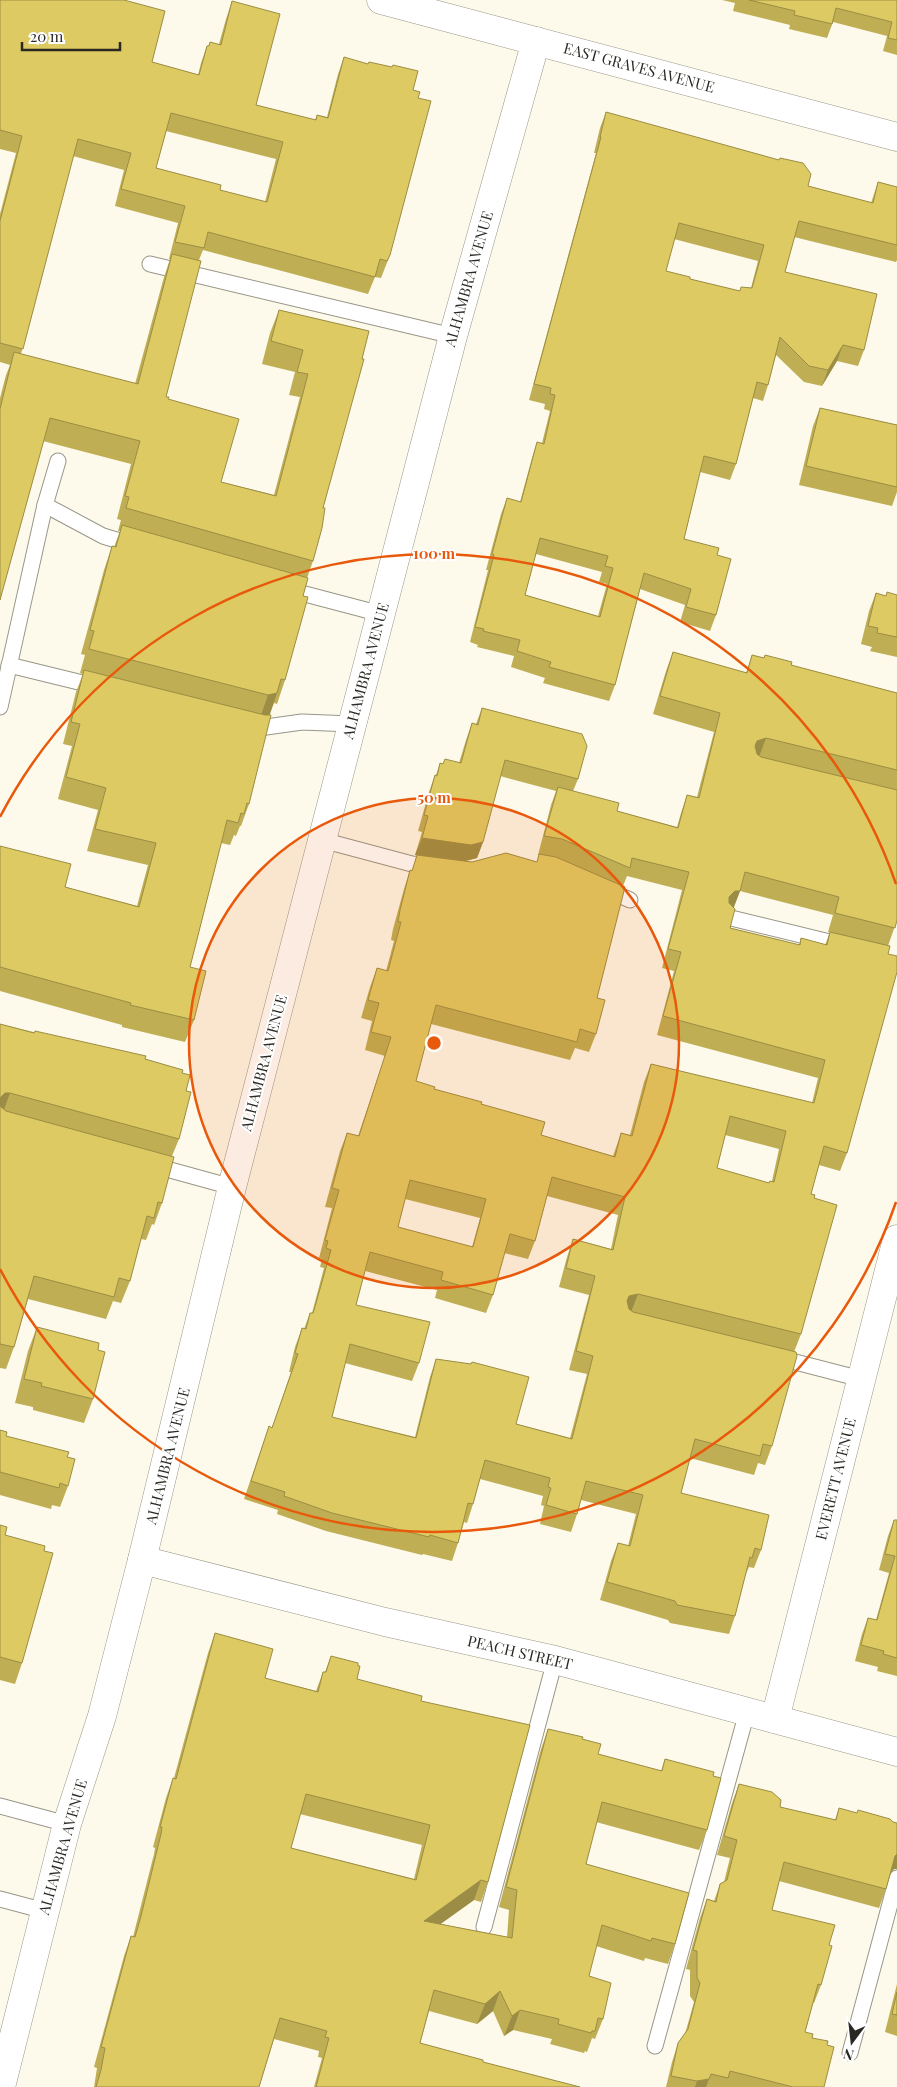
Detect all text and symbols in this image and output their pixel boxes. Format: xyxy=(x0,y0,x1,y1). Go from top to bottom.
scale bar xyxy=(22,20,120,52)
text: 20 m xyxy=(30,26,64,46)
street label: EAST GRAVES AVENUE xyxy=(562,37,717,97)
street label: ALHAMBRA AVENUE xyxy=(439,208,497,350)
text: 100 m xyxy=(413,543,456,563)
street label: ALHAMBRA AVENUE xyxy=(337,600,393,742)
text: 50 m xyxy=(417,787,451,807)
street label: ALHAMBRA AVENUE xyxy=(235,992,291,1134)
centre of rings xyxy=(425,1034,443,1052)
street label: ALHAMBRA AVENUE xyxy=(140,1385,194,1527)
street label: EVERETT AVENUE xyxy=(810,1416,860,1542)
street label: PEACH STREET xyxy=(466,1630,575,1674)
street label: ALHAMBRA AVENUE xyxy=(33,1776,91,1918)
north arrow xyxy=(827,2017,877,2067)
text: N xyxy=(841,2045,856,2066)

